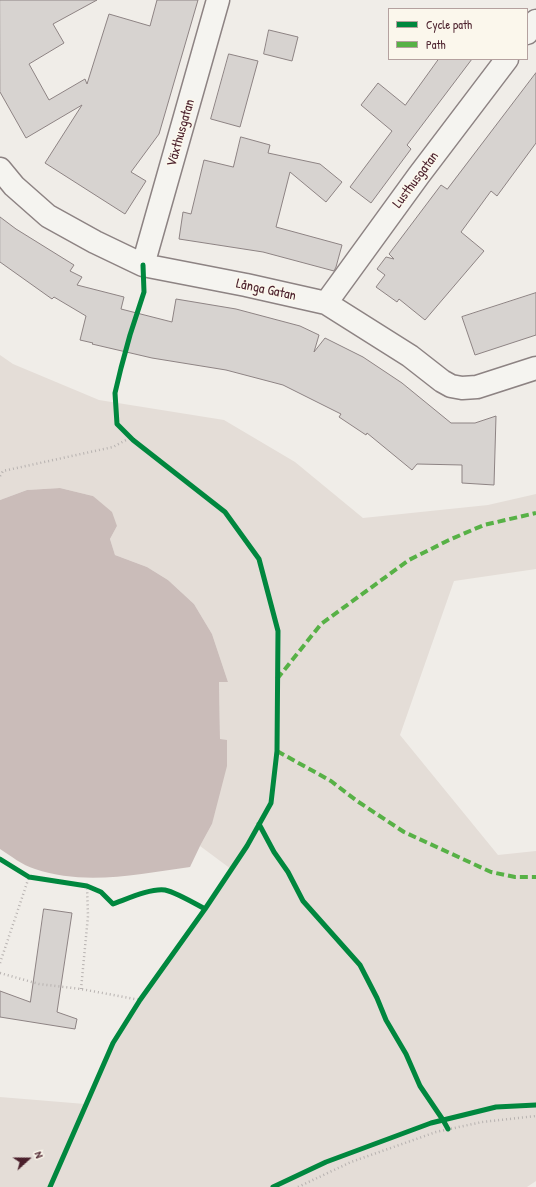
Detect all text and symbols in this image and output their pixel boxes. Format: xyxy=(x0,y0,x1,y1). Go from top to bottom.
legend xyxy=(388,8,528,60)
text: Cycle path xyxy=(426,16,472,33)
text: Path xyxy=(426,36,446,53)
street label: Växthusgatan xyxy=(163,97,199,169)
street label: Lusthusgatan xyxy=(389,148,443,212)
street label: Långa Gatan xyxy=(235,275,297,305)
north arrow xyxy=(8,1139,48,1179)
text: N xyxy=(32,1149,47,1160)

